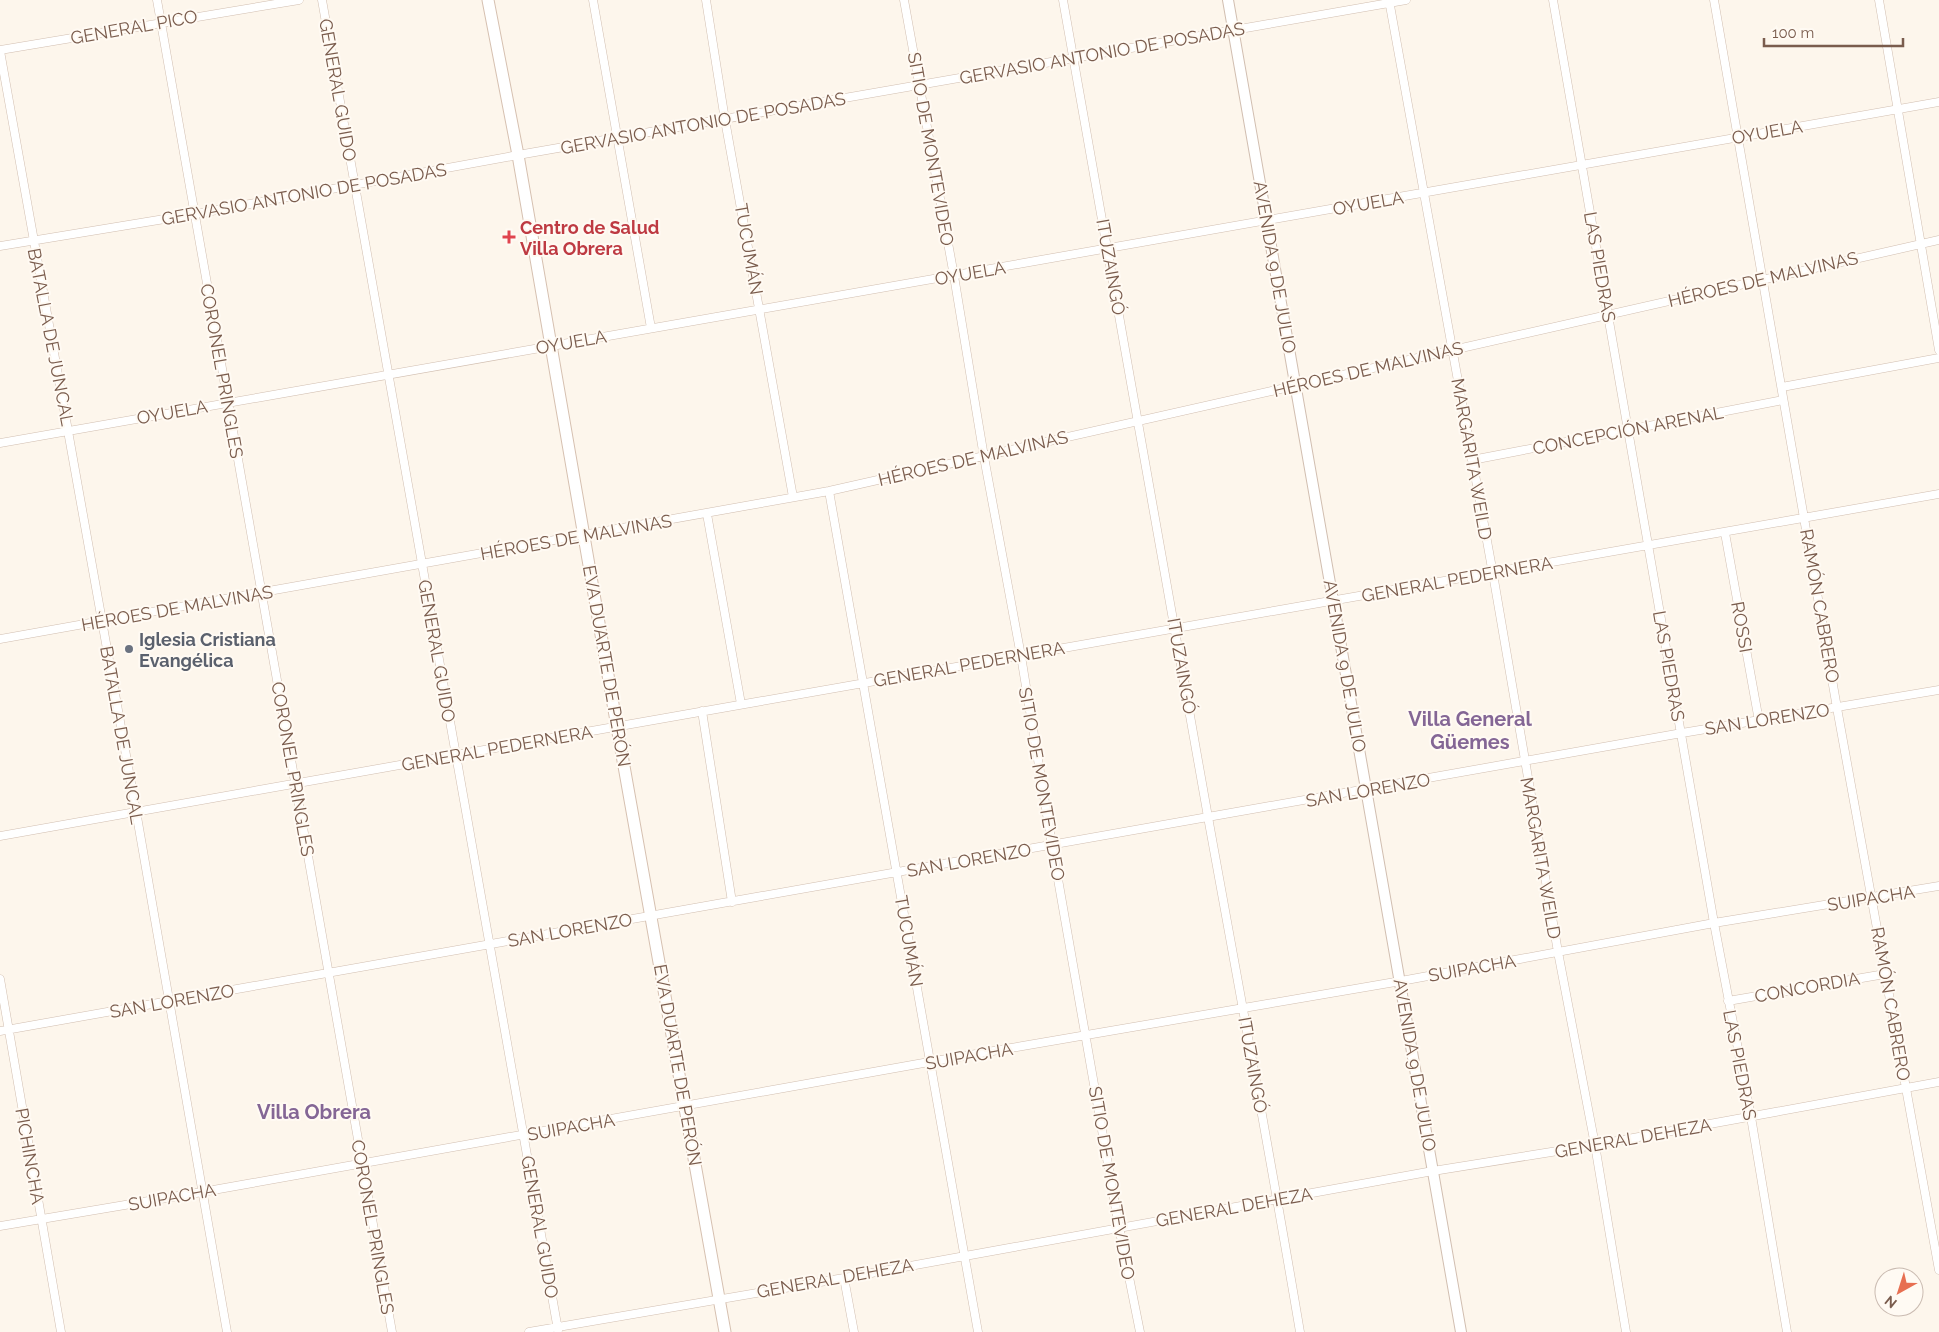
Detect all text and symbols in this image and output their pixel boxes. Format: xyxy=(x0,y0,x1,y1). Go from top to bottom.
street label: GENERAL PICO xyxy=(69,5,199,49)
scale bar xyxy=(1764,15,1903,47)
street label: GENERAL GUIDO xyxy=(315,17,361,163)
street label: GERVASIO ANTONIO DE POSADAS xyxy=(958,18,1246,88)
text: 100 m xyxy=(1772,24,1814,42)
street label: SITIO DE MONTEVIDEO xyxy=(904,51,958,247)
street label: GERVASIO ANTONIO DE POSADAS xyxy=(559,88,847,158)
street label: OYUELA xyxy=(1730,115,1804,149)
street label: GERVASIO ANTONIO DE POSADAS xyxy=(160,159,448,229)
street label: AVENIDA 9 DE JULIO xyxy=(1249,179,1301,355)
street label: OYUELA xyxy=(1331,186,1405,220)
street label: TUCUMÁN xyxy=(731,202,768,296)
street label: LAS PIEDRAS xyxy=(1580,210,1620,324)
place label: Centro de Salud Villa Obrera xyxy=(520,217,659,259)
street label: ITUZAINGÓ xyxy=(1092,217,1131,317)
marker: Centro de Salud Villa Obrera xyxy=(502,230,516,244)
street label: BATALLA DE JUNCAL xyxy=(23,246,79,428)
street label: HÉROES DE MALVINAS xyxy=(1666,246,1860,311)
street label: OYUELA xyxy=(933,256,1007,290)
street label: CORONEL PRINGLES xyxy=(196,282,248,460)
street label: OYUELA xyxy=(534,325,608,359)
street label: HÉROES DE MALVINAS xyxy=(1271,336,1465,401)
street label: MARGARITA WEILD xyxy=(1447,376,1497,542)
street label: OYUELA xyxy=(135,395,209,429)
street label: CONCEPCIÓN ARENAL xyxy=(1531,400,1726,459)
street label: HÉROES DE MALVINAS xyxy=(876,425,1070,490)
street label: HÉROES DE MALVINAS xyxy=(478,509,674,564)
street label: RAMÓN CABRERO xyxy=(1796,527,1845,685)
street label: GENERAL PEDERNERA xyxy=(1360,552,1554,606)
street label: EVA DUARTE DE PERÓN xyxy=(579,563,636,768)
street label: GENERAL GUIDO xyxy=(414,578,460,724)
street label: AVENIDA 9 DE JULIO xyxy=(1319,578,1371,754)
street label: HÉROES DE MALVINAS xyxy=(79,580,275,635)
street label: ROSSI xyxy=(1727,600,1757,654)
street label: LAS PIEDRAS xyxy=(1649,609,1689,723)
street label: ITUZAINGÓ xyxy=(1163,616,1202,716)
place label: Iglesia Cristiana Evangélica xyxy=(139,629,276,671)
street label: GENERAL PEDERNERA xyxy=(872,637,1066,691)
marker: Iglesia Cristiana Evangélica xyxy=(123,643,135,655)
street label: BATALLA DE JUNCAL xyxy=(96,644,148,826)
street label: CORONEL PRINGLES xyxy=(267,680,319,858)
street label: SITIO DE MONTEVIDEO xyxy=(1015,686,1069,882)
street label: SAN LORENZO xyxy=(1703,699,1831,739)
district label: Villa General Güemes xyxy=(1408,707,1532,754)
street label: GENERAL PEDERNERA xyxy=(400,721,594,775)
street label: SAN LORENZO xyxy=(1304,769,1432,811)
street label: MARGARITA WEILD xyxy=(1516,775,1566,941)
street label: SAN LORENZO xyxy=(905,839,1033,881)
street label: SUIPACHA xyxy=(1826,881,1916,915)
street label: TUCUMÁN xyxy=(891,894,928,988)
street label: SAN LORENZO xyxy=(506,909,634,951)
street label: RAMÓN CABRERO xyxy=(1867,925,1916,1083)
street label: SUIPACHA xyxy=(1426,950,1518,986)
street label: EVA DUARTE DE PERÓN xyxy=(650,962,707,1167)
street label: CONCORDIA xyxy=(1753,967,1861,1007)
street label: AVENIDA 9 DE JULIO xyxy=(1389,977,1441,1153)
street label: SAN LORENZO xyxy=(108,980,236,1022)
street label: LAS PIEDRAS xyxy=(1719,1008,1761,1122)
street label: ITUZAINGÓ xyxy=(1234,1015,1273,1115)
street label: SUIPACHA xyxy=(923,1038,1015,1074)
street label: SITIO DE MONTEVIDEO xyxy=(1085,1085,1139,1281)
district label: Villa Obrera xyxy=(257,1100,371,1124)
street label: PICHINCHA xyxy=(11,1106,49,1206)
street label: SUIPACHA xyxy=(525,1109,617,1145)
street label: GENERAL DEHEZA xyxy=(1553,1114,1713,1162)
street label: CORONEL PRINGLES xyxy=(347,1138,399,1316)
street label: GENERAL GUIDO xyxy=(517,1154,563,1300)
street label: SUIPACHA xyxy=(126,1179,218,1215)
street label: GENERAL DEHEZA xyxy=(1154,1183,1314,1231)
street label: GENERAL DEHEZA xyxy=(755,1254,915,1302)
north arrow xyxy=(1874,1267,1924,1317)
text: N xyxy=(1882,1293,1900,1312)

